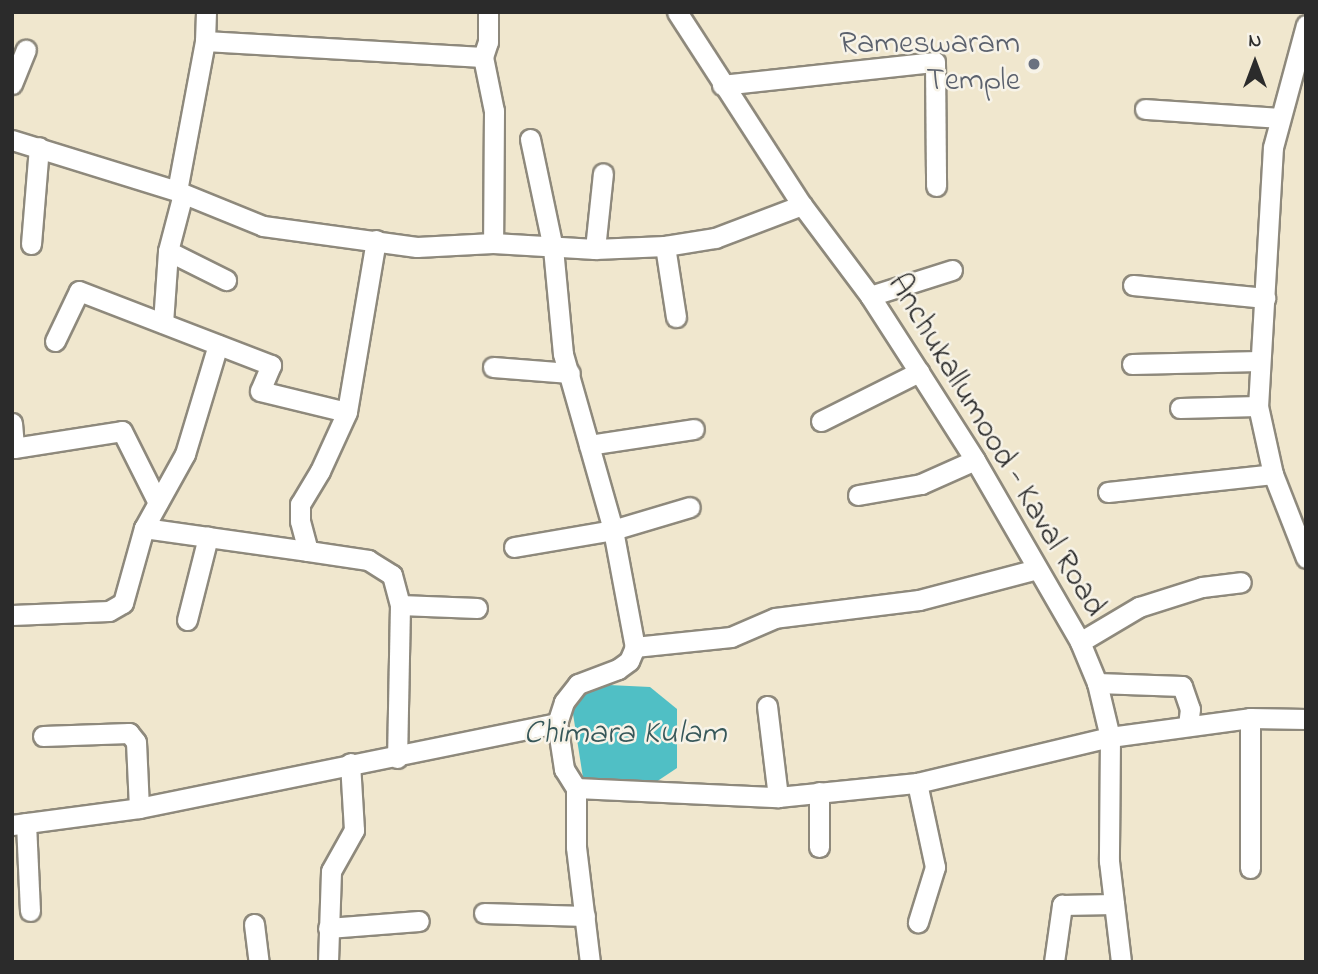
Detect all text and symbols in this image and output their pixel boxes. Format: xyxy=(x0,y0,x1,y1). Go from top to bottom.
place label: Rameswaram Temple xyxy=(839,27,1020,102)
north arrow xyxy=(1220,28,1290,98)
text: N xyxy=(1249,28,1261,55)
marker: Rameswaram Temple xyxy=(1026,56,1042,72)
street label: Anchukallumood - Kaval Road xyxy=(877,268,1113,624)
water label: Chimara Kulam xyxy=(523,715,727,755)

